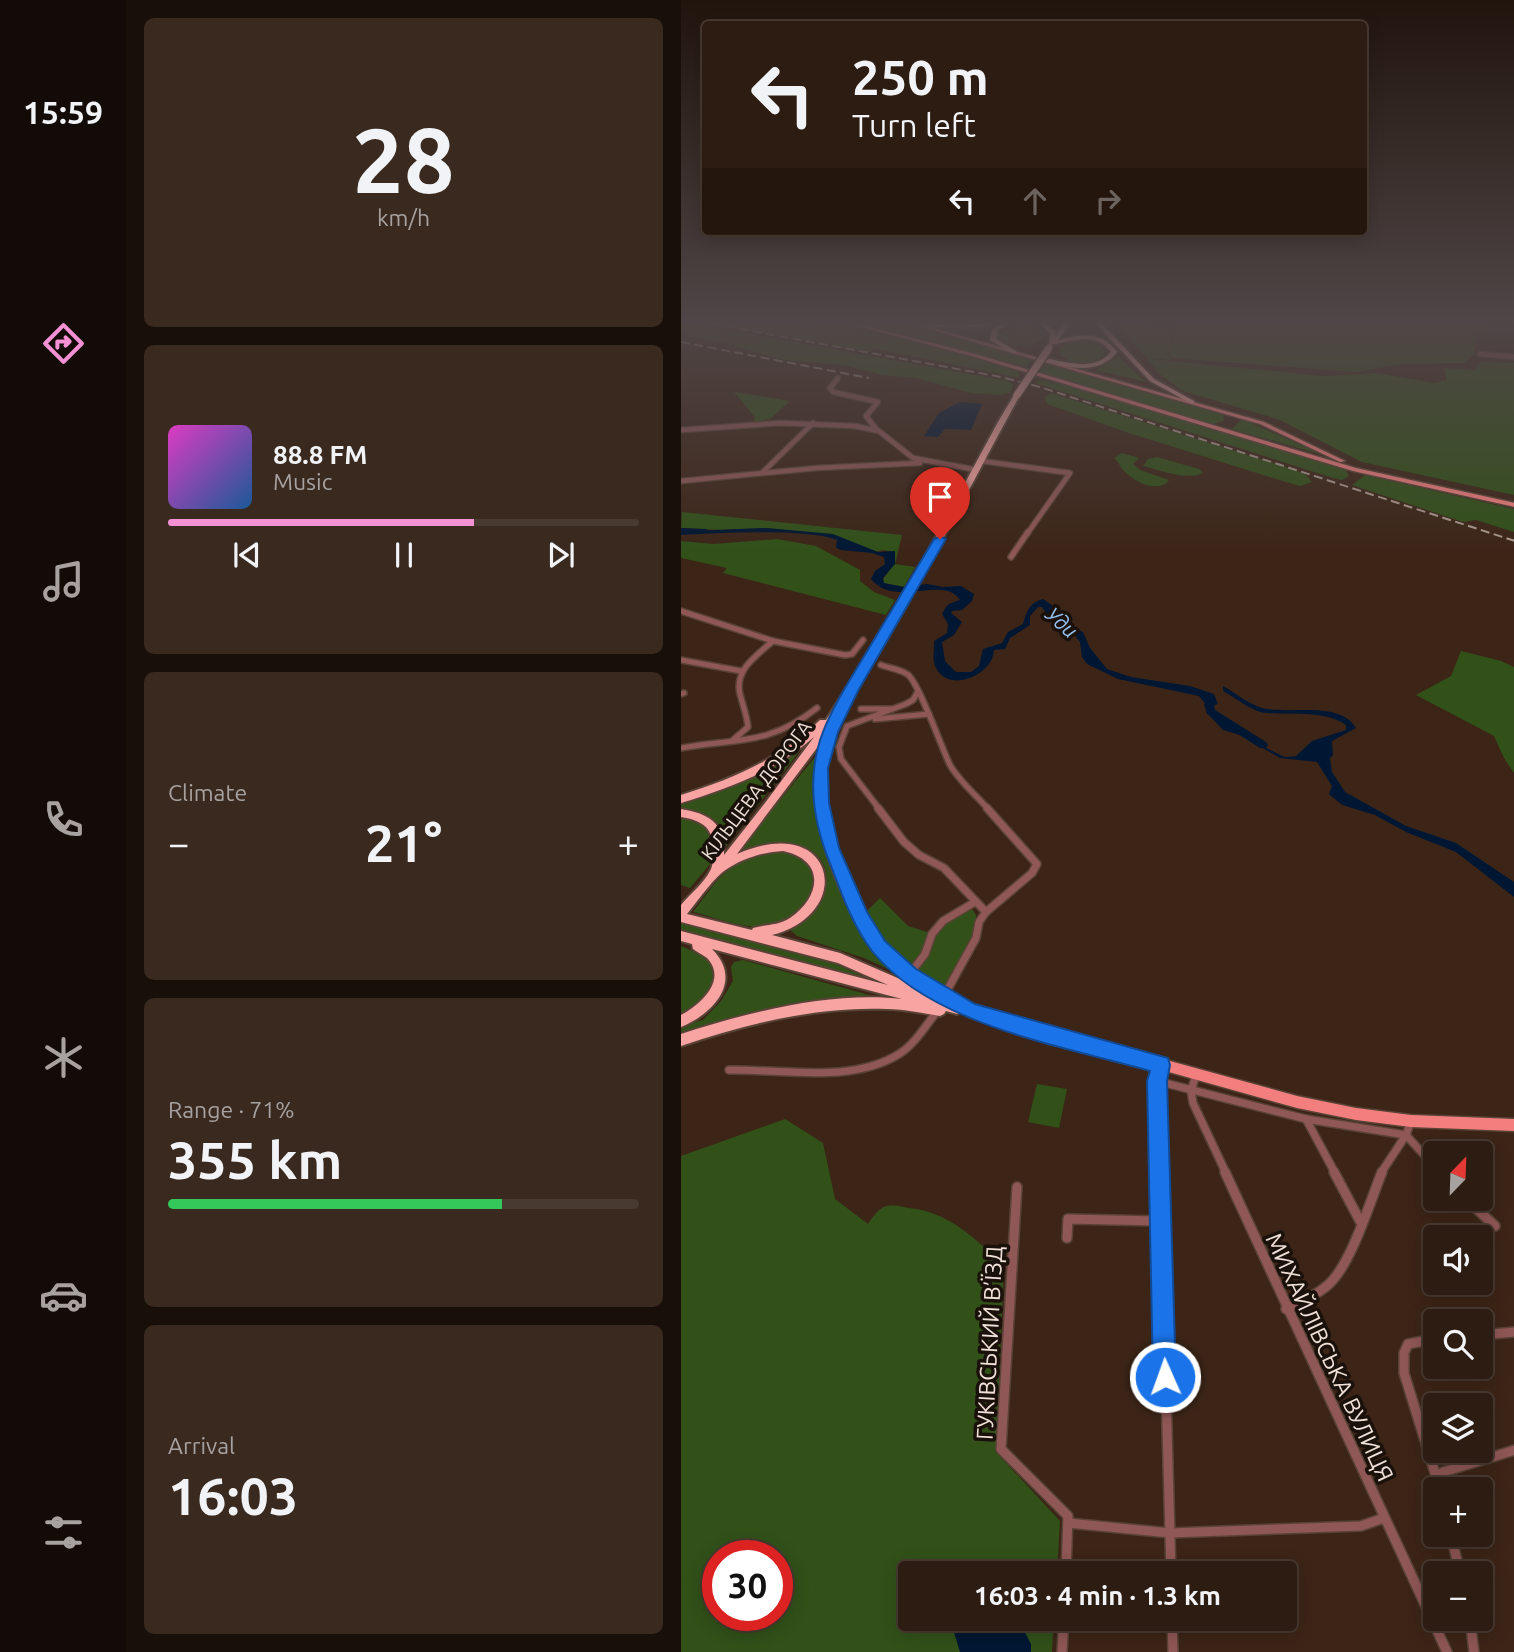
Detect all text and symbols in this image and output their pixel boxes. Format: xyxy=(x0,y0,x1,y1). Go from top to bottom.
icon: left xyxy=(737,49,828,140)
text: 250 m xyxy=(852,49,989,104)
text: 15:59 xyxy=(23,94,103,130)
text: Turn left xyxy=(852,107,976,143)
text: 28 xyxy=(352,108,455,210)
icon: left xyxy=(943,182,981,220)
icon: ahead xyxy=(1016,182,1054,220)
icon: right xyxy=(1089,182,1127,220)
text: km/h xyxy=(377,205,430,230)
icon: directions xyxy=(39,319,88,368)
text: 88.8 FM xyxy=(273,440,367,469)
pin xyxy=(910,467,970,539)
text: Music xyxy=(273,469,332,494)
icon: arrive xyxy=(921,478,959,516)
icon: previous xyxy=(228,536,266,574)
icon: pause xyxy=(385,536,423,574)
icon: next xyxy=(542,536,580,574)
icon: music xyxy=(39,557,88,606)
water label: Уди xyxy=(1041,601,1083,642)
street label: КІЛЬЦЕВА ДОРОГА xyxy=(696,716,816,864)
text: Climate xyxy=(168,780,247,805)
icon: phone xyxy=(39,795,88,844)
text: 21° xyxy=(365,814,442,872)
text: − xyxy=(168,822,189,864)
text: + xyxy=(618,822,639,864)
icon: climate xyxy=(39,1033,88,1082)
text: Range · 71% xyxy=(168,1097,295,1122)
text: 355 km xyxy=(168,1131,342,1189)
north arrow xyxy=(1423,1141,1493,1211)
map controls xyxy=(1423,1141,1493,1631)
button: sound xyxy=(1423,1225,1493,1295)
street label: МИХАЙЛІВСЬКА ВУЛИЦЯ xyxy=(1261,1229,1399,1485)
street label: ГУКІВСЬКИЙ В’ЇЗД xyxy=(971,1245,1007,1441)
icon: car xyxy=(39,1271,88,1320)
button: search xyxy=(1423,1309,1493,1379)
position arrow xyxy=(1128,1340,1202,1414)
button: layers xyxy=(1423,1393,1493,1463)
text: Arrival xyxy=(168,1433,235,1458)
text: 16:03 xyxy=(168,1467,298,1525)
button: + xyxy=(1423,1477,1493,1547)
icon: filters xyxy=(39,1508,88,1557)
speed limit sign: 30 xyxy=(702,1540,793,1631)
button: − xyxy=(1423,1561,1493,1631)
text: 16:03 · 4 min · 1.3 km xyxy=(974,1581,1221,1610)

